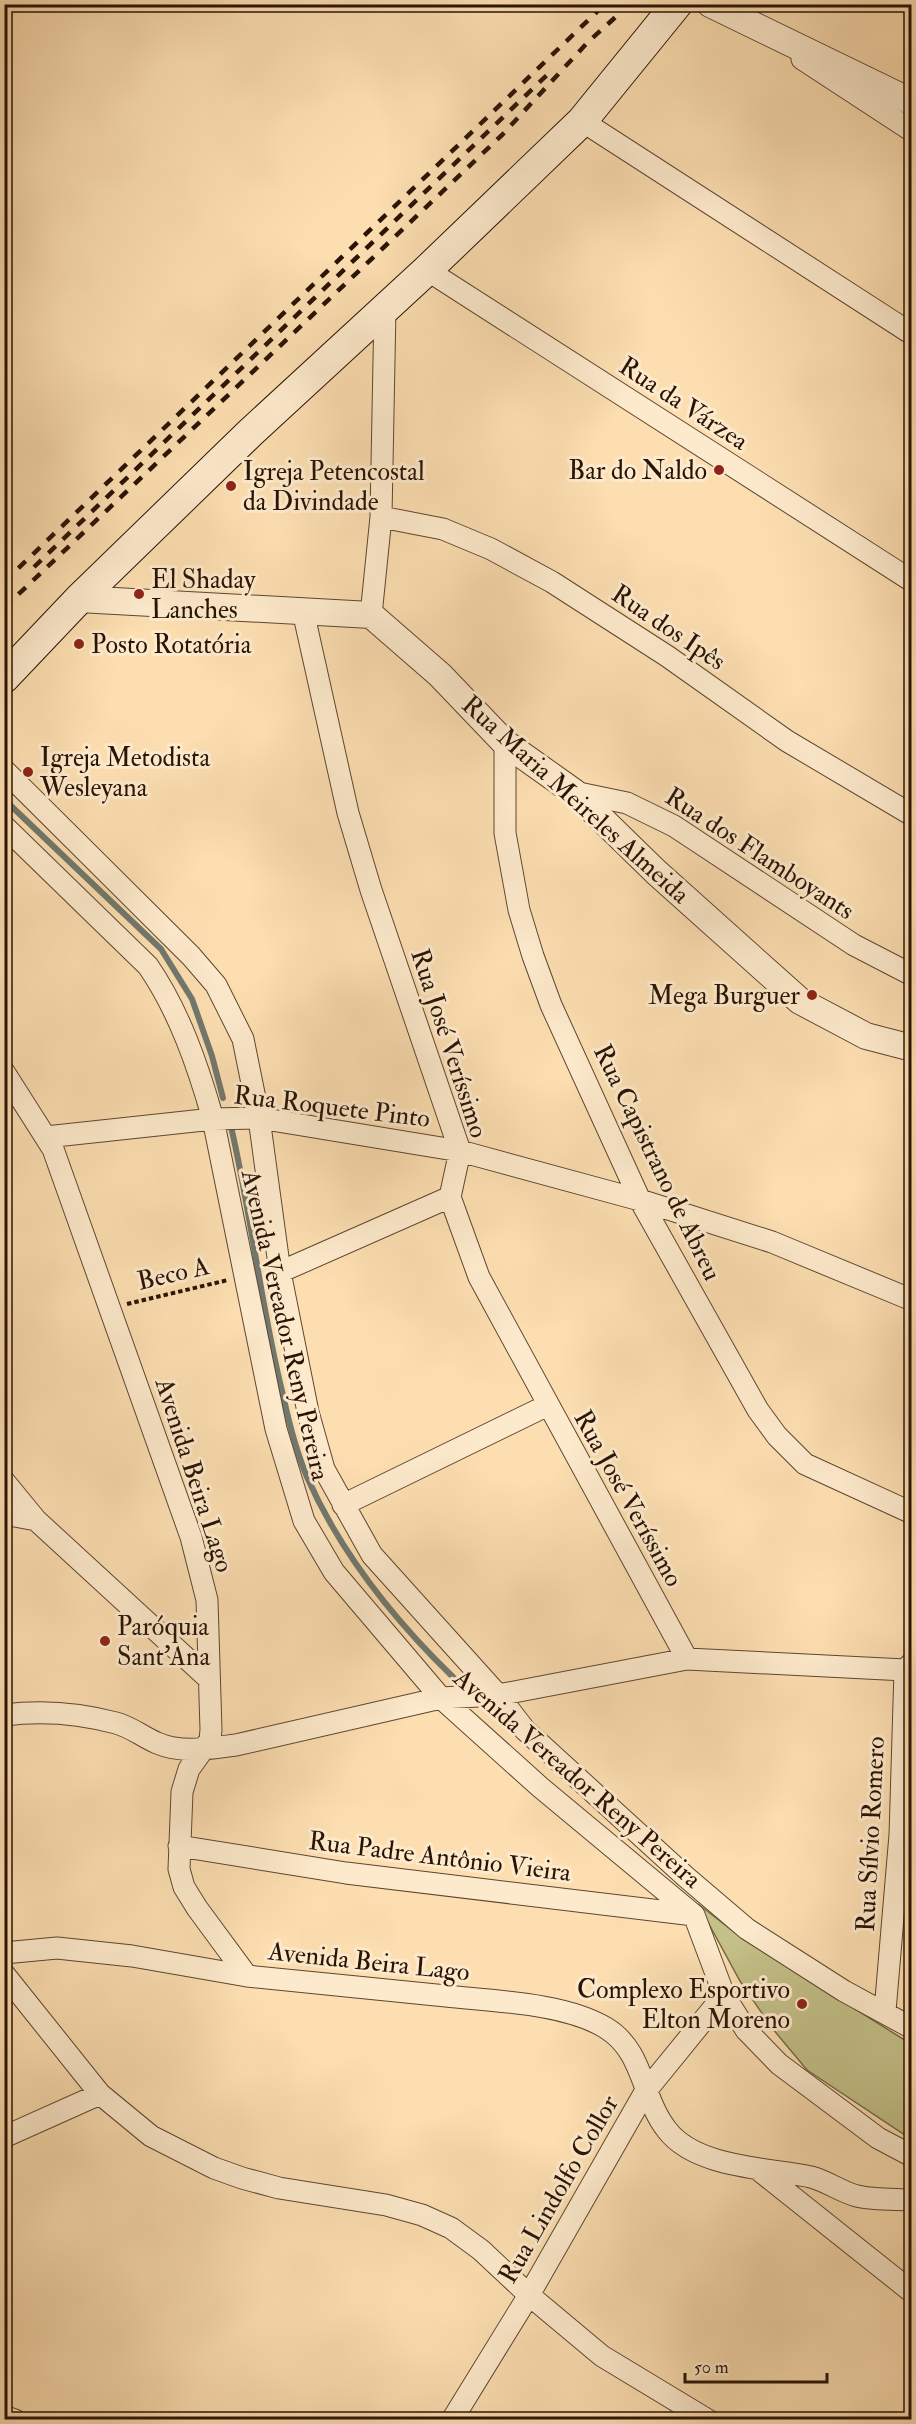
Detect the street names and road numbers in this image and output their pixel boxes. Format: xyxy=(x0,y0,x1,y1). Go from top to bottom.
street label: Rua da Várzea xyxy=(613,350,754,458)
street label: Rua dos Ipês xyxy=(605,578,732,679)
street label: Rua Maria Meireles Almeida xyxy=(455,689,696,911)
street label: Rua dos Flamboyants xyxy=(659,781,860,927)
street label: Rua José Veríssimo xyxy=(403,945,495,1142)
street label: Rua Capistrano de Abreu xyxy=(585,1039,728,1286)
street label: Rua Roquete Pinto xyxy=(232,1079,432,1135)
street label: Avenida Vereador Reny Pereira xyxy=(233,1166,336,1484)
street label: Beco A xyxy=(134,1250,213,1298)
street label: Avenida Beira Lago xyxy=(147,1373,241,1577)
street label: Rua José Veríssimo xyxy=(566,1405,690,1592)
street label: Avenida Vereador Reny Pereira xyxy=(446,1662,708,1895)
street label: Rua Sílvio Romero xyxy=(850,1735,892,1933)
street label: Rua Padre Antônio Vieira xyxy=(307,1825,573,1889)
street label: Avenida Beira Lago xyxy=(266,1935,471,1988)
street label: Rua Lindolfo Collor xyxy=(492,2089,626,2289)

